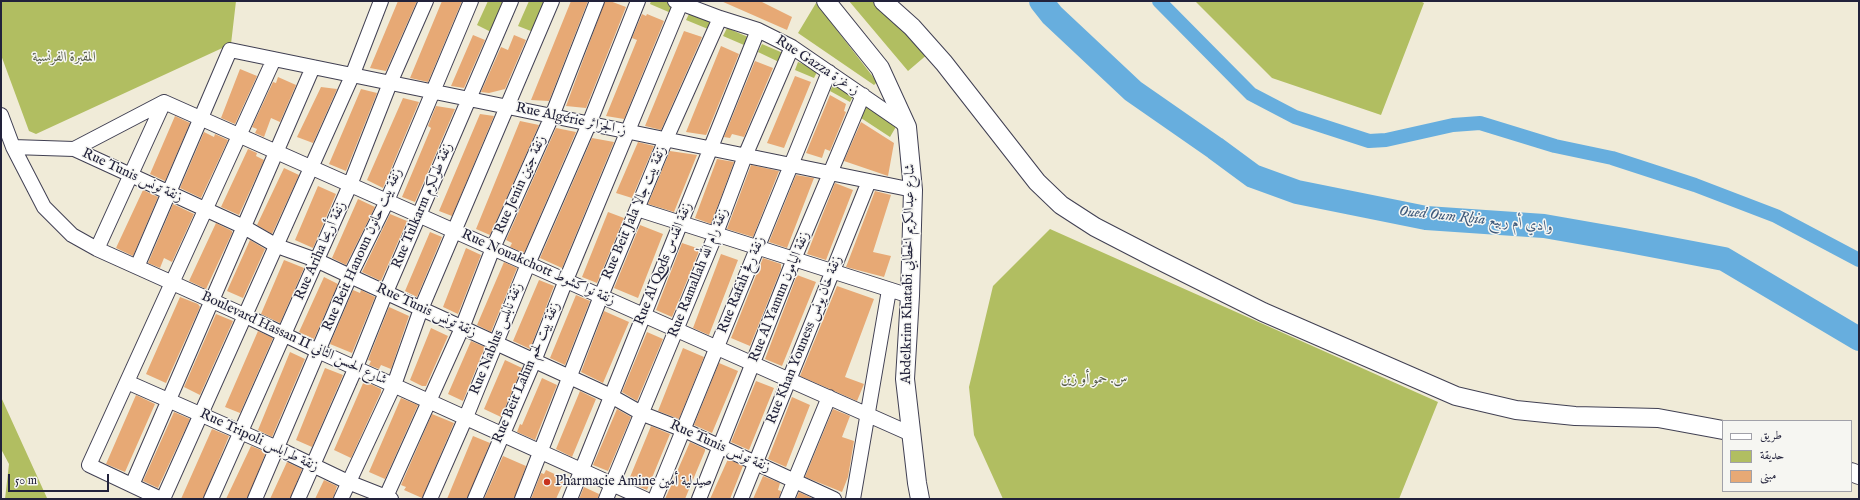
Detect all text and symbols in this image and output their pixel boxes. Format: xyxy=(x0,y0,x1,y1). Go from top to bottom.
street label: Rue Gazza ز. غزة xyxy=(772,33,862,99)
park label: المقبرة الفرنسية xyxy=(32,50,96,66)
street label: Rue Algérie ز. الجزائر xyxy=(514,100,628,140)
street label: Rue Jenin زنقة جنين xyxy=(492,133,550,237)
street label: Rue Tulkarm زنقة طولكرم xyxy=(389,140,457,272)
street label: Rue Beit Jala زنقة بيت جالا xyxy=(599,144,671,282)
street label: Rue Tunis زنقة تونس xyxy=(79,145,185,207)
street label: Abdelkrim Khatabi شارع عبدالكريم الخطابي xyxy=(899,164,919,384)
street label: Rue Beit Hanoun زنقة بيت حانون xyxy=(319,166,407,334)
street label: Rue Ariha زنقة أريحا xyxy=(292,199,350,303)
street label: Rue Al Qods زنقة القدس xyxy=(632,200,696,328)
water label: Oued Oum Rbia وادي أم ربيع xyxy=(1398,203,1554,237)
street label: Rue Ramallah زنقة رام الله xyxy=(665,206,733,340)
street label: Rue Nouakchott زنقة نواكشوط xyxy=(459,226,617,310)
street label: Rue Al Yamun زنقة اليامون xyxy=(746,229,814,365)
street label: Rue Rafah زنقة رفح xyxy=(715,234,769,336)
street label: Rue Khan Youness زنقة خان يونس xyxy=(763,253,847,427)
street label: Rue Tunis زنقة تونس xyxy=(373,280,479,342)
street label: Rue Nablus زنقة نابلس xyxy=(467,280,527,398)
street label: Boulevard Hassan II شارع الحسن الثاني xyxy=(199,289,389,389)
street label: Rue Beit Lahm زنقة بيت لحم xyxy=(490,300,564,446)
park label: س. حمو أو زين xyxy=(1061,372,1127,388)
street label: Rue Tripoli زنقة طرابلس xyxy=(197,406,321,476)
street label: Rue Tunis زنقة تونس xyxy=(667,417,773,477)
legend xyxy=(1722,420,1852,492)
text: طريق xyxy=(1760,428,1782,443)
text: حديقة xyxy=(1760,448,1784,463)
scale bar xyxy=(10,466,111,492)
text: مبنى xyxy=(1760,468,1776,483)
text: 50 m xyxy=(15,473,37,488)
place label: Pharmacie Amine صيدلية أمين xyxy=(555,474,712,490)
marker: Pharmacie Amine صيدلية أمين xyxy=(542,477,552,487)

